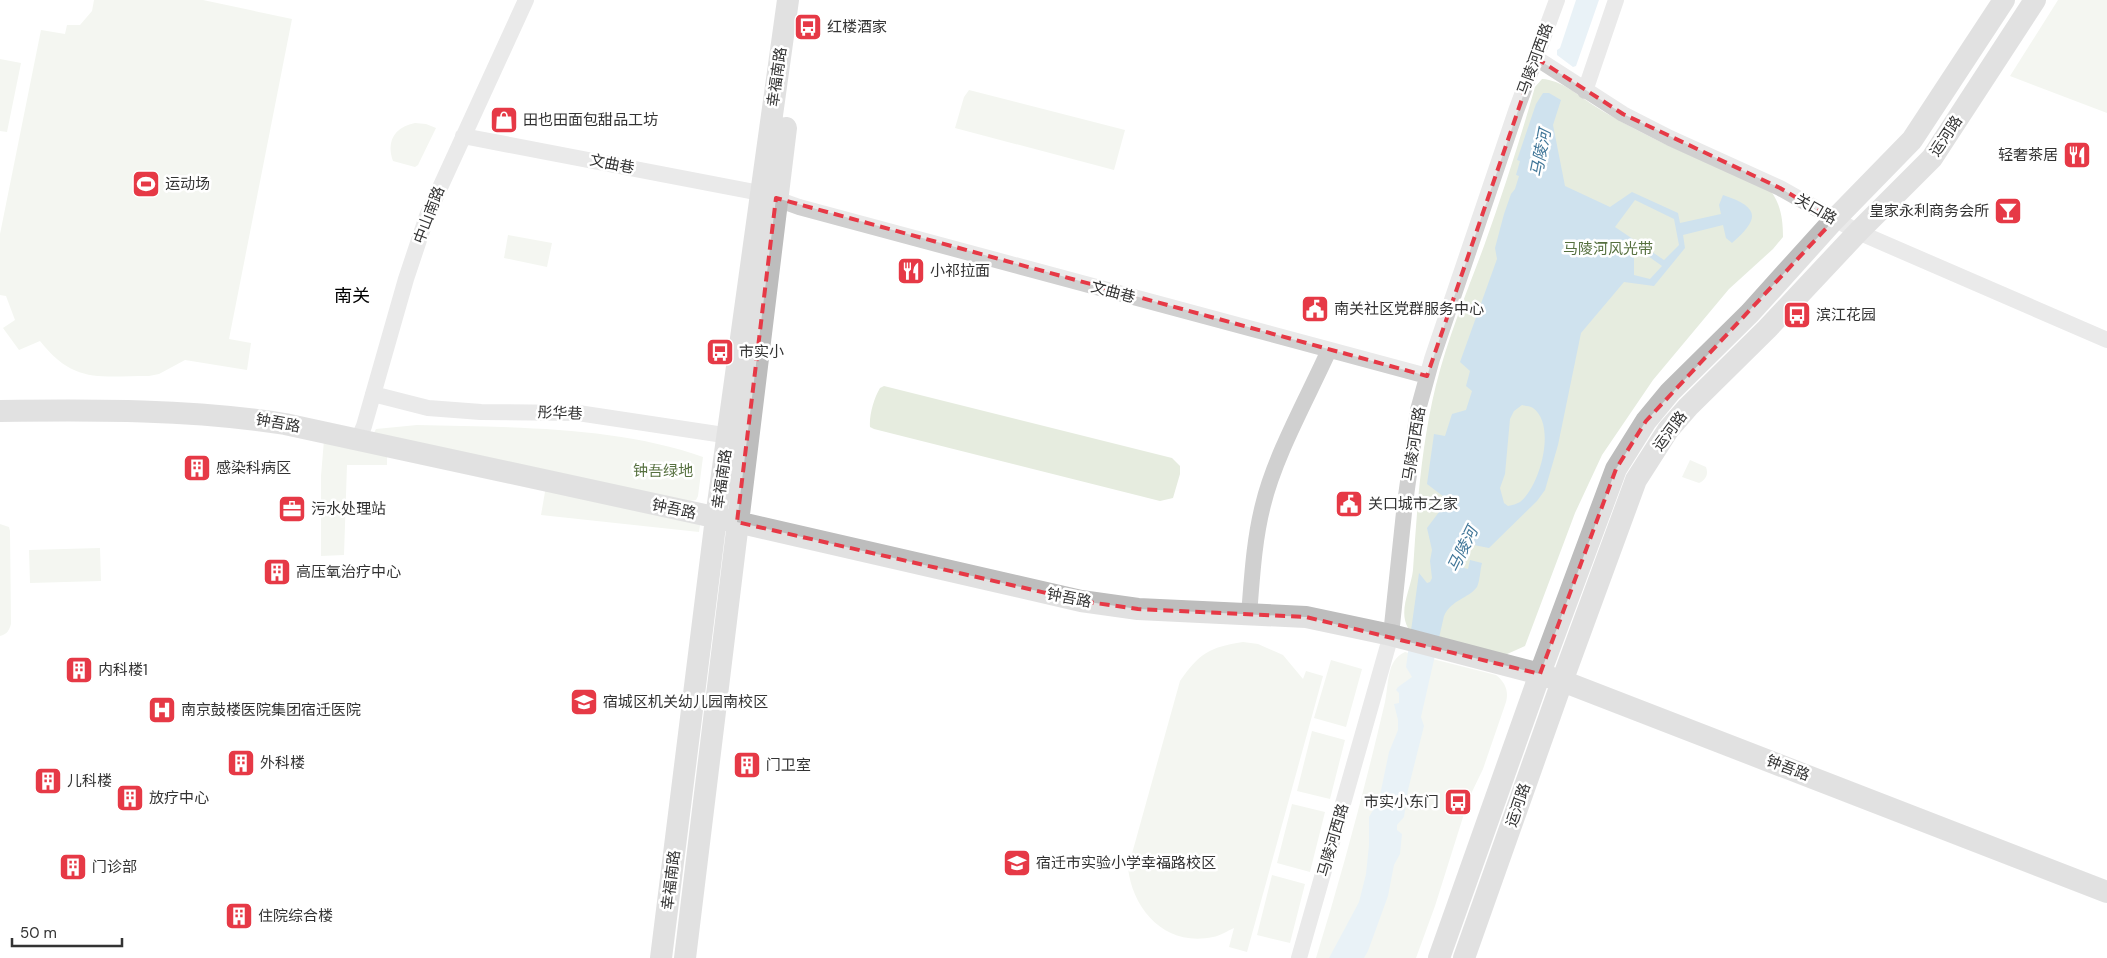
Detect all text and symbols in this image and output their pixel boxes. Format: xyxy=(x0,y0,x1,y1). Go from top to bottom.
bus stop icon: 红楼酒家 xyxy=(793,12,823,42)
place label: 红楼酒家 xyxy=(827,17,887,37)
street label: 马陵河西路 xyxy=(1513,20,1557,98)
street label: 幸福南路 xyxy=(763,46,791,108)
shop icon: 田也田面包甜品工坊 xyxy=(489,105,519,135)
place label: 田也田面包甜品工坊 xyxy=(523,110,658,130)
street label: 运河路 xyxy=(1925,112,1967,160)
water label: 马陵河 xyxy=(1526,125,1556,179)
restaurant icon: 轻奢茶居 xyxy=(2062,140,2092,170)
place label: 轻奢茶居 xyxy=(1998,145,2058,165)
street label: 文曲巷 xyxy=(588,150,636,178)
sports icon: 运动场 xyxy=(131,169,161,199)
place label: 运动场 xyxy=(165,174,210,194)
street label: 中山南路 xyxy=(409,183,449,247)
street label: 关口路 xyxy=(1792,189,1840,229)
bar icon: 皇家永利商务会所 xyxy=(1993,196,2023,226)
place label: 皇家永利商务会所 xyxy=(1869,201,1989,221)
park label: 马陵河风光带 xyxy=(1563,239,1653,259)
restaurant icon: 小祁拉面 xyxy=(896,256,926,286)
place label: 小祁拉面 xyxy=(930,261,990,281)
street label: 文曲巷 xyxy=(1089,277,1137,307)
district label: 南关 xyxy=(334,284,370,308)
public building icon: 南关社区党群服务中心 xyxy=(1300,294,1330,324)
place label: 南关社区党群服务中心 xyxy=(1334,299,1484,319)
bus stop icon: 滨江花园 xyxy=(1782,300,1812,330)
place label: 滨江花园 xyxy=(1816,305,1876,325)
bus stop icon: 市实小 xyxy=(705,337,735,367)
place label: 市实小 xyxy=(739,342,784,362)
street label: 彤华巷 xyxy=(537,402,583,424)
street label: 马陵河西路 xyxy=(1398,405,1430,483)
street label: 运河路 xyxy=(1648,407,1692,455)
street label: 钟吾路 xyxy=(254,409,302,437)
street label: 幸福南路 xyxy=(708,448,736,510)
building icon: 感染科病区 xyxy=(182,453,212,483)
place label: 感染科病区 xyxy=(216,458,291,478)
park label: 钟吾绿地 xyxy=(633,461,693,481)
public building icon: 关口城市之家 xyxy=(1334,489,1364,519)
office icon: 污水处理站 xyxy=(277,494,307,524)
place label: 关口城市之家 xyxy=(1368,494,1458,514)
street label: 钟吾路 xyxy=(650,495,698,523)
place label: 污水处理站 xyxy=(311,499,386,519)
water label: 马陵河 xyxy=(1442,520,1484,575)
building icon: 高压氧治疗中心 xyxy=(262,557,292,587)
place label: 高压氧治疗中心 xyxy=(296,562,401,582)
street label: 钟吾路 xyxy=(1045,584,1093,612)
building icon: 内科楼1 xyxy=(64,655,94,685)
place label: 内科楼1 xyxy=(98,660,148,680)
school or university icon: 宿城区机关幼儿园南校区 xyxy=(569,687,599,717)
place label: 宿城区机关幼儿园南校区 xyxy=(603,692,768,712)
hospital icon: 南京鼓楼医院集团宿迁医院 xyxy=(147,695,177,725)
place label: 南京鼓楼医院集团宿迁医院 xyxy=(181,700,361,720)
building icon: 外科楼 xyxy=(226,748,256,778)
building icon: 门卫室 xyxy=(732,750,762,780)
street label: 钟吾路 xyxy=(1763,751,1813,785)
place label: 外科楼 xyxy=(260,753,305,773)
place label: 门卫室 xyxy=(766,755,811,775)
building icon: 儿科楼 xyxy=(33,766,63,796)
place label: 儿科楼 xyxy=(67,771,112,791)
street label: 运河路 xyxy=(1501,780,1535,830)
building icon: 放疗中心 xyxy=(115,783,145,813)
bus stop icon: 市实小东门 xyxy=(1443,787,1473,817)
place label: 放疗中心 xyxy=(149,788,209,808)
place label: 市实小东门 xyxy=(1364,792,1439,812)
street label: 马陵河西路 xyxy=(1313,801,1353,879)
school or university icon: 宿迁市实验小学幸福路校区 xyxy=(1002,848,1032,878)
street label: 幸福南路 xyxy=(657,849,685,911)
building icon: 门诊部 xyxy=(58,852,88,882)
place label: 宿迁市实验小学幸福路校区 xyxy=(1036,853,1216,873)
place label: 门诊部 xyxy=(92,857,137,877)
building icon: 住院综合楼 xyxy=(224,901,254,931)
place label: 住院综合楼 xyxy=(258,906,333,926)
scale bar xyxy=(12,916,122,948)
text: 50 m xyxy=(20,923,57,943)

